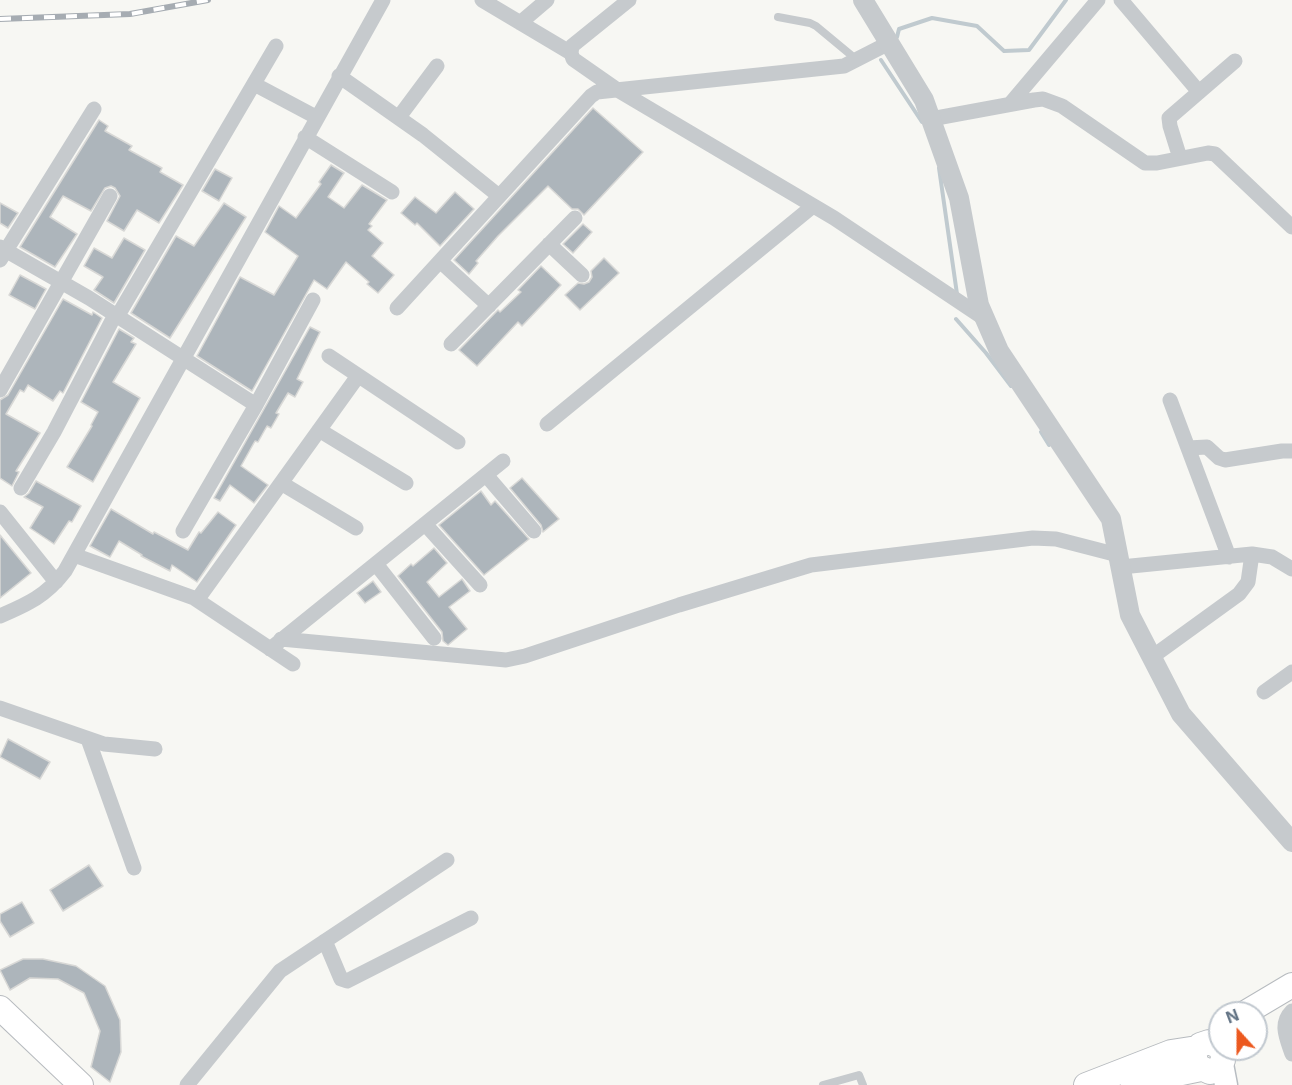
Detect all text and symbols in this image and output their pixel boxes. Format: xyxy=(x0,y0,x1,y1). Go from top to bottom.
north arrow xyxy=(1208,1001,1268,1061)
text: N xyxy=(1223,1005,1242,1028)

